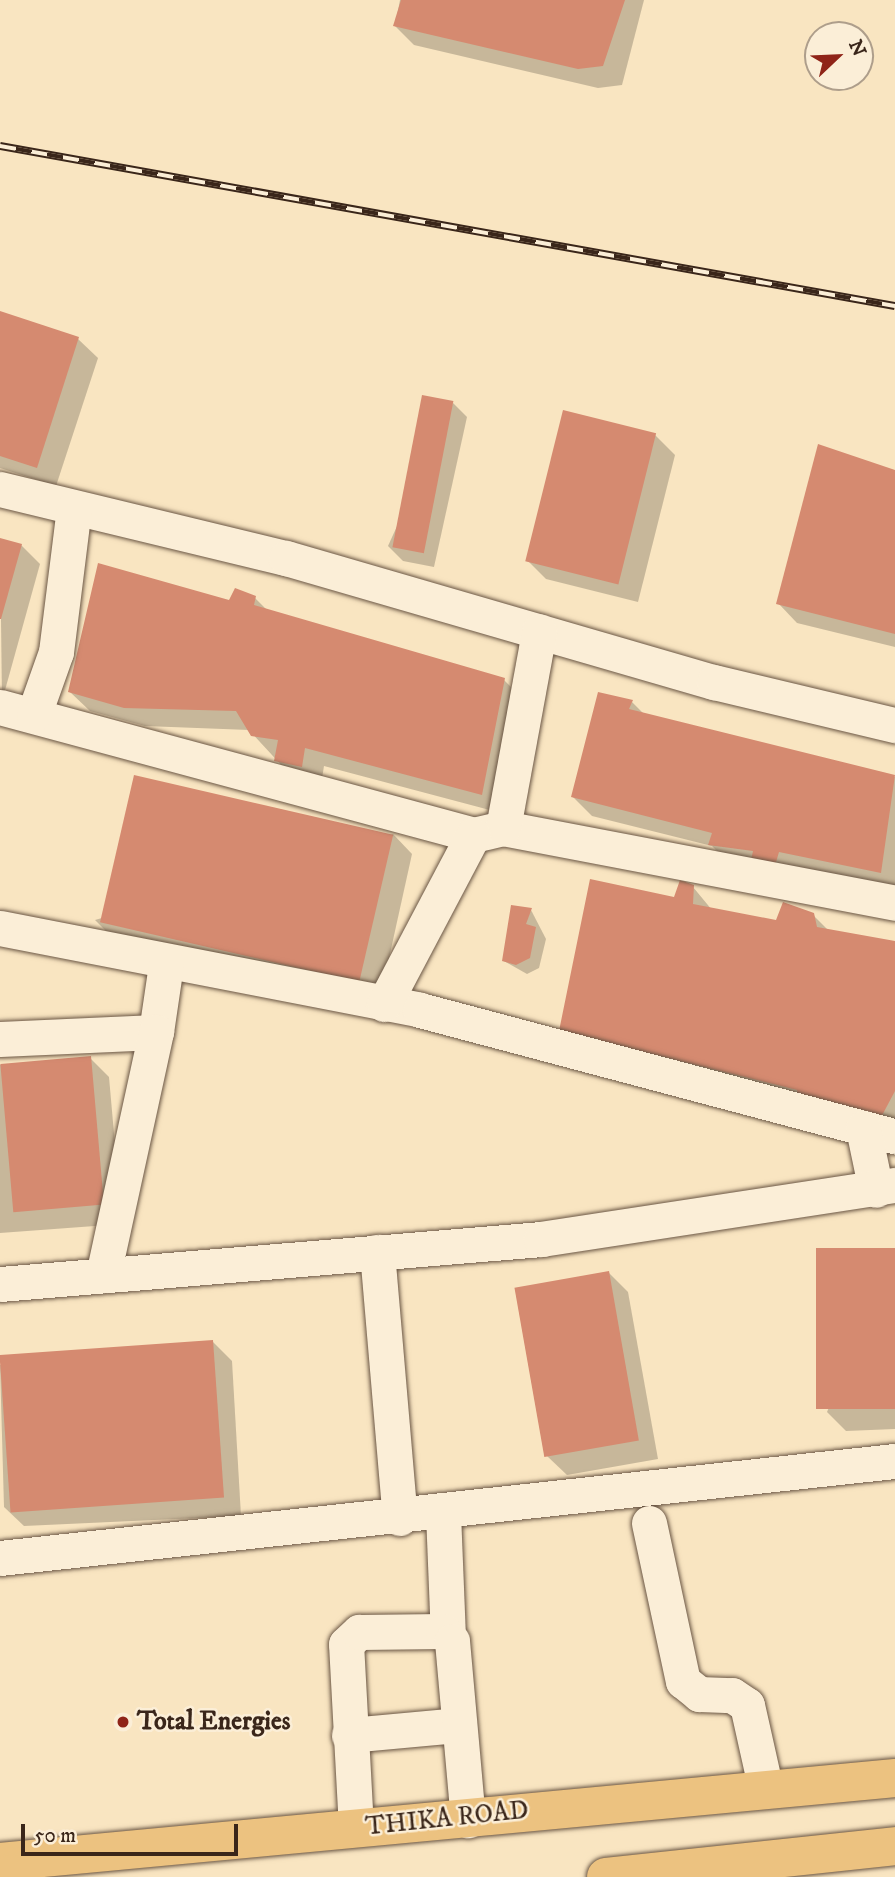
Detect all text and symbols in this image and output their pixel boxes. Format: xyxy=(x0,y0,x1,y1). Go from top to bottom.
north arrow xyxy=(804,21,874,91)
text: N xyxy=(843,37,871,60)
place label: Total Energies xyxy=(137,1706,290,1738)
marker: Total Energies xyxy=(115,1714,131,1730)
street label: THIKA ROAD xyxy=(364,1795,530,1843)
scale bar xyxy=(24,1811,242,1855)
text: 50 m xyxy=(34,1823,76,1849)

